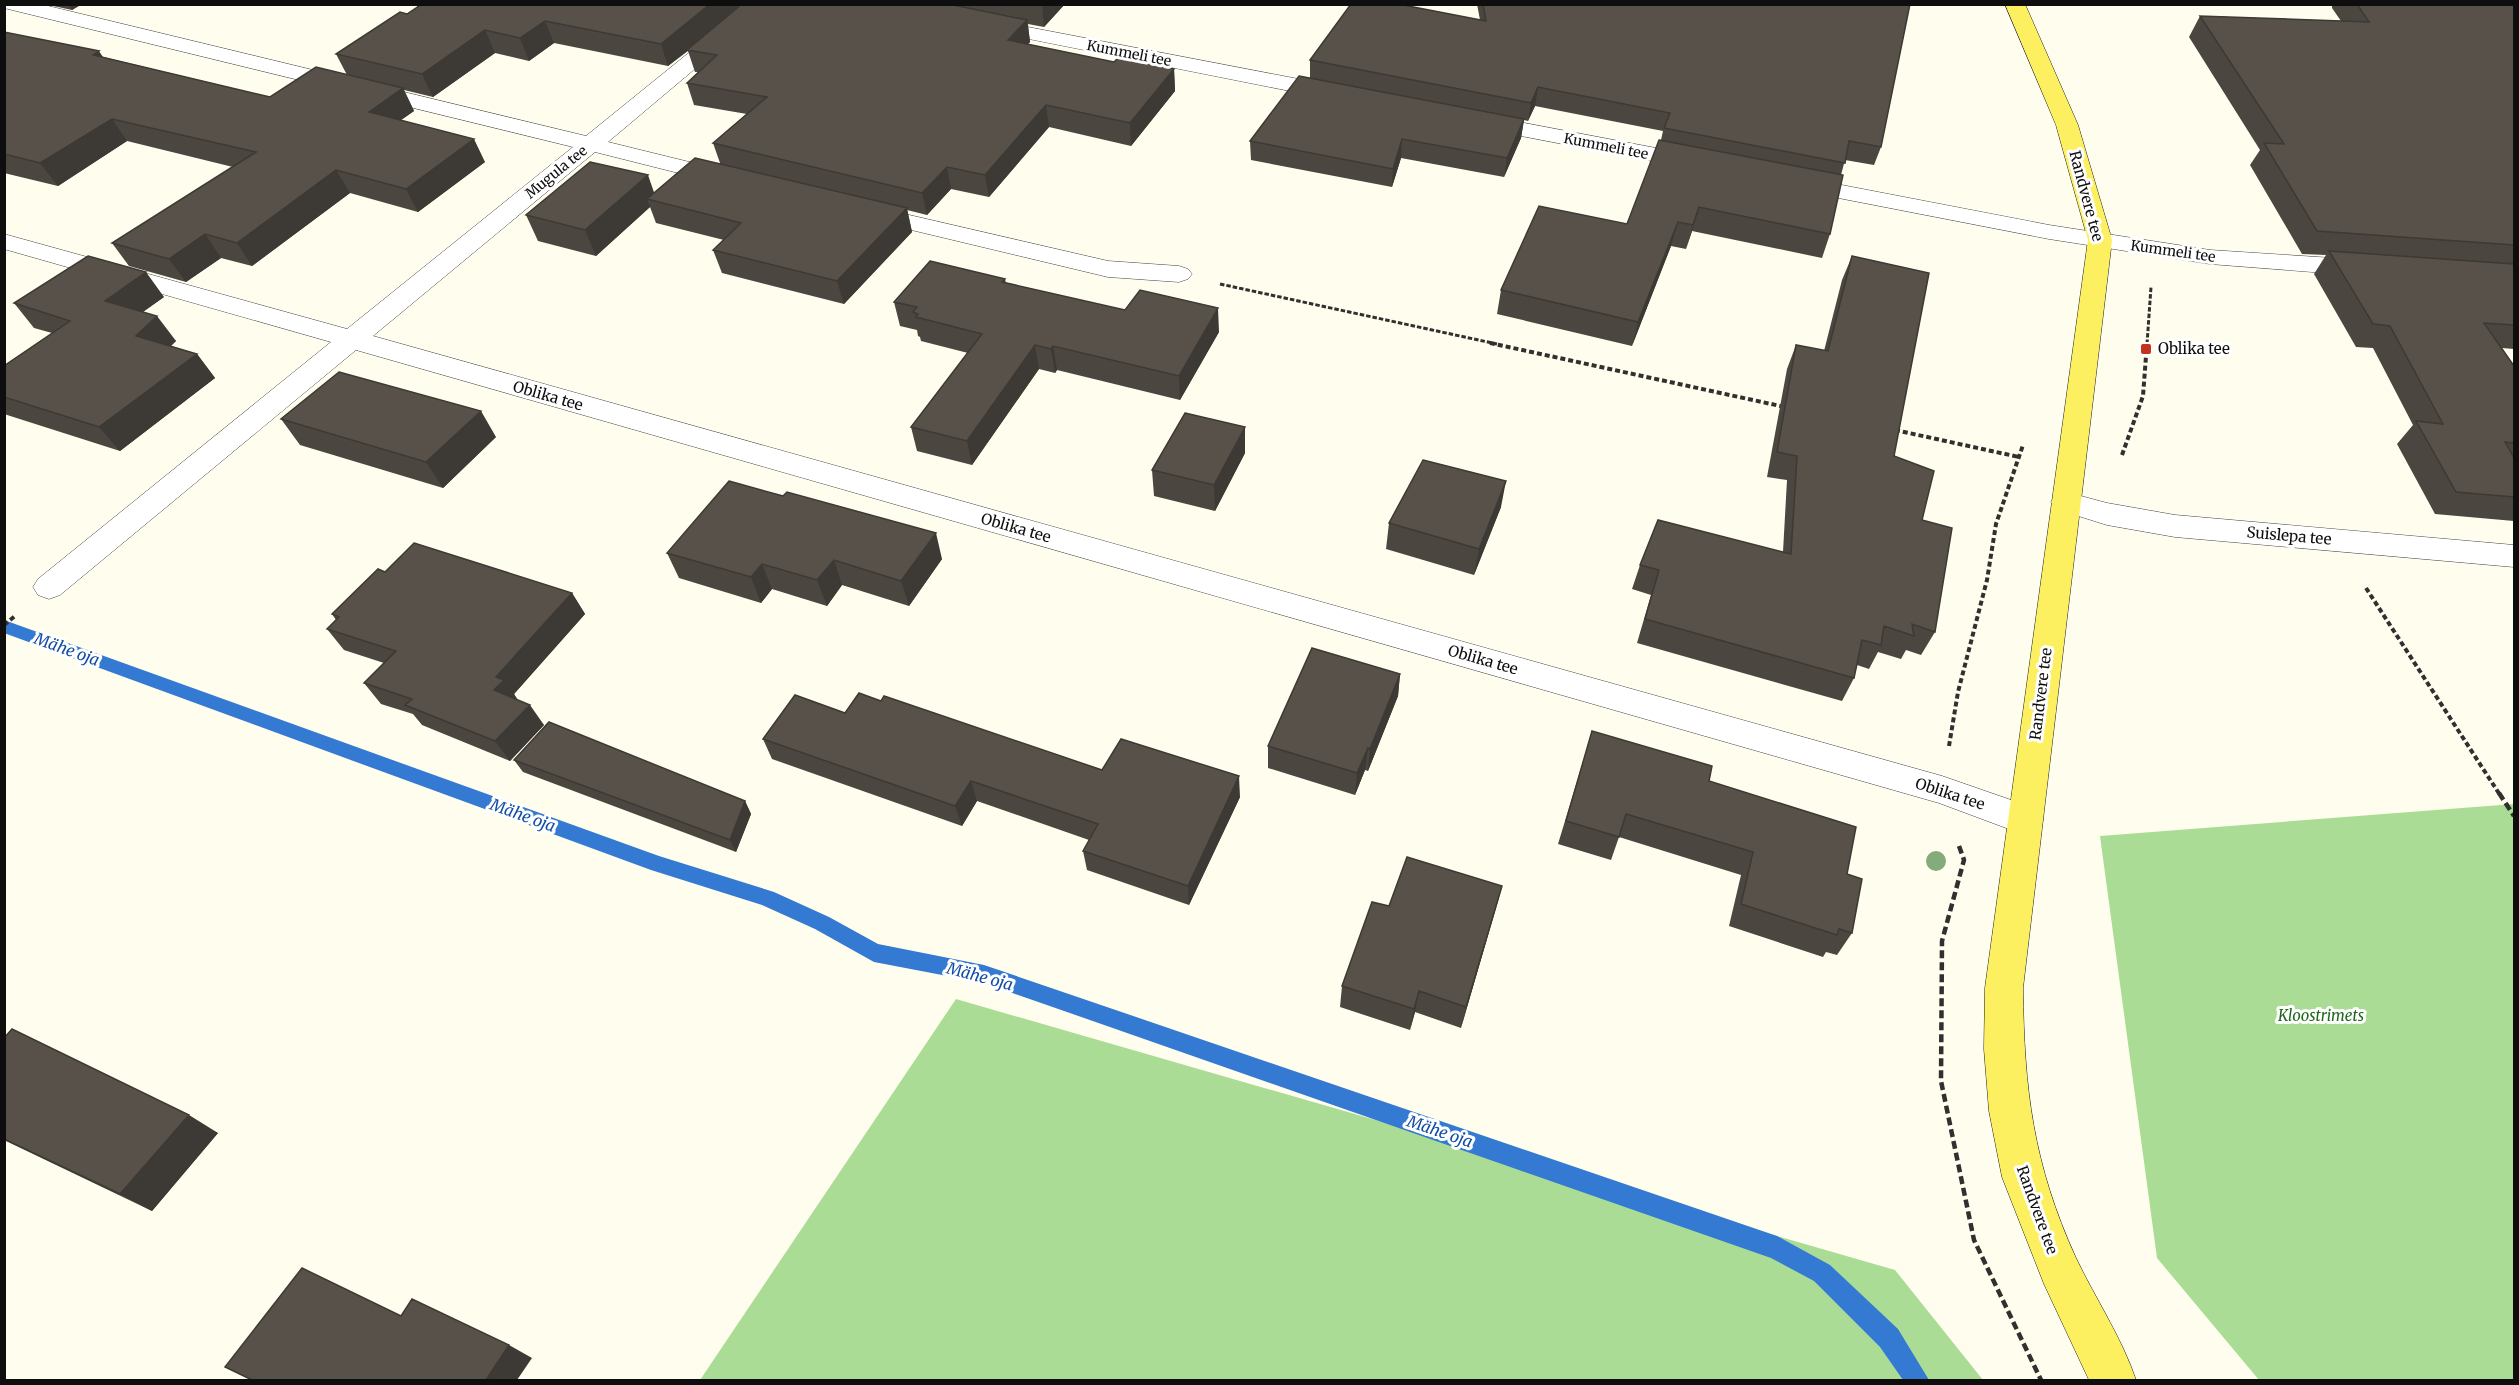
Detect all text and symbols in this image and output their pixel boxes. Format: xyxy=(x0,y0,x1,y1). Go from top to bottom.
street label: Kummeli tee xyxy=(1085,36,1173,70)
street label: Kummeli tee xyxy=(1562,129,1650,163)
street label: Mugula tee xyxy=(521,142,591,202)
street label: Randvere tee xyxy=(2065,148,2108,243)
street label: Kummeli tee xyxy=(2129,236,2217,266)
place label: Oblika tee xyxy=(2158,339,2230,358)
marker: Oblika tee xyxy=(2139,342,2153,356)
street label: Oblika tee xyxy=(511,376,585,415)
street label: Oblika tee xyxy=(979,508,1053,547)
street label: Suislepa tee xyxy=(2246,522,2332,549)
water label: Mähe oja xyxy=(31,628,102,670)
street label: Oblika tee xyxy=(1446,640,1520,679)
street label: Randvere tee xyxy=(2025,646,2056,741)
street label: Oblika tee xyxy=(1913,773,1987,814)
water label: Mähe oja xyxy=(487,794,558,836)
water label: Mähe oja xyxy=(944,957,1015,994)
park label: Kloostrimets xyxy=(2277,1006,2364,1025)
water label: Mähe oja xyxy=(1404,1110,1475,1151)
street label: Randvere tee xyxy=(2013,1163,2062,1257)

